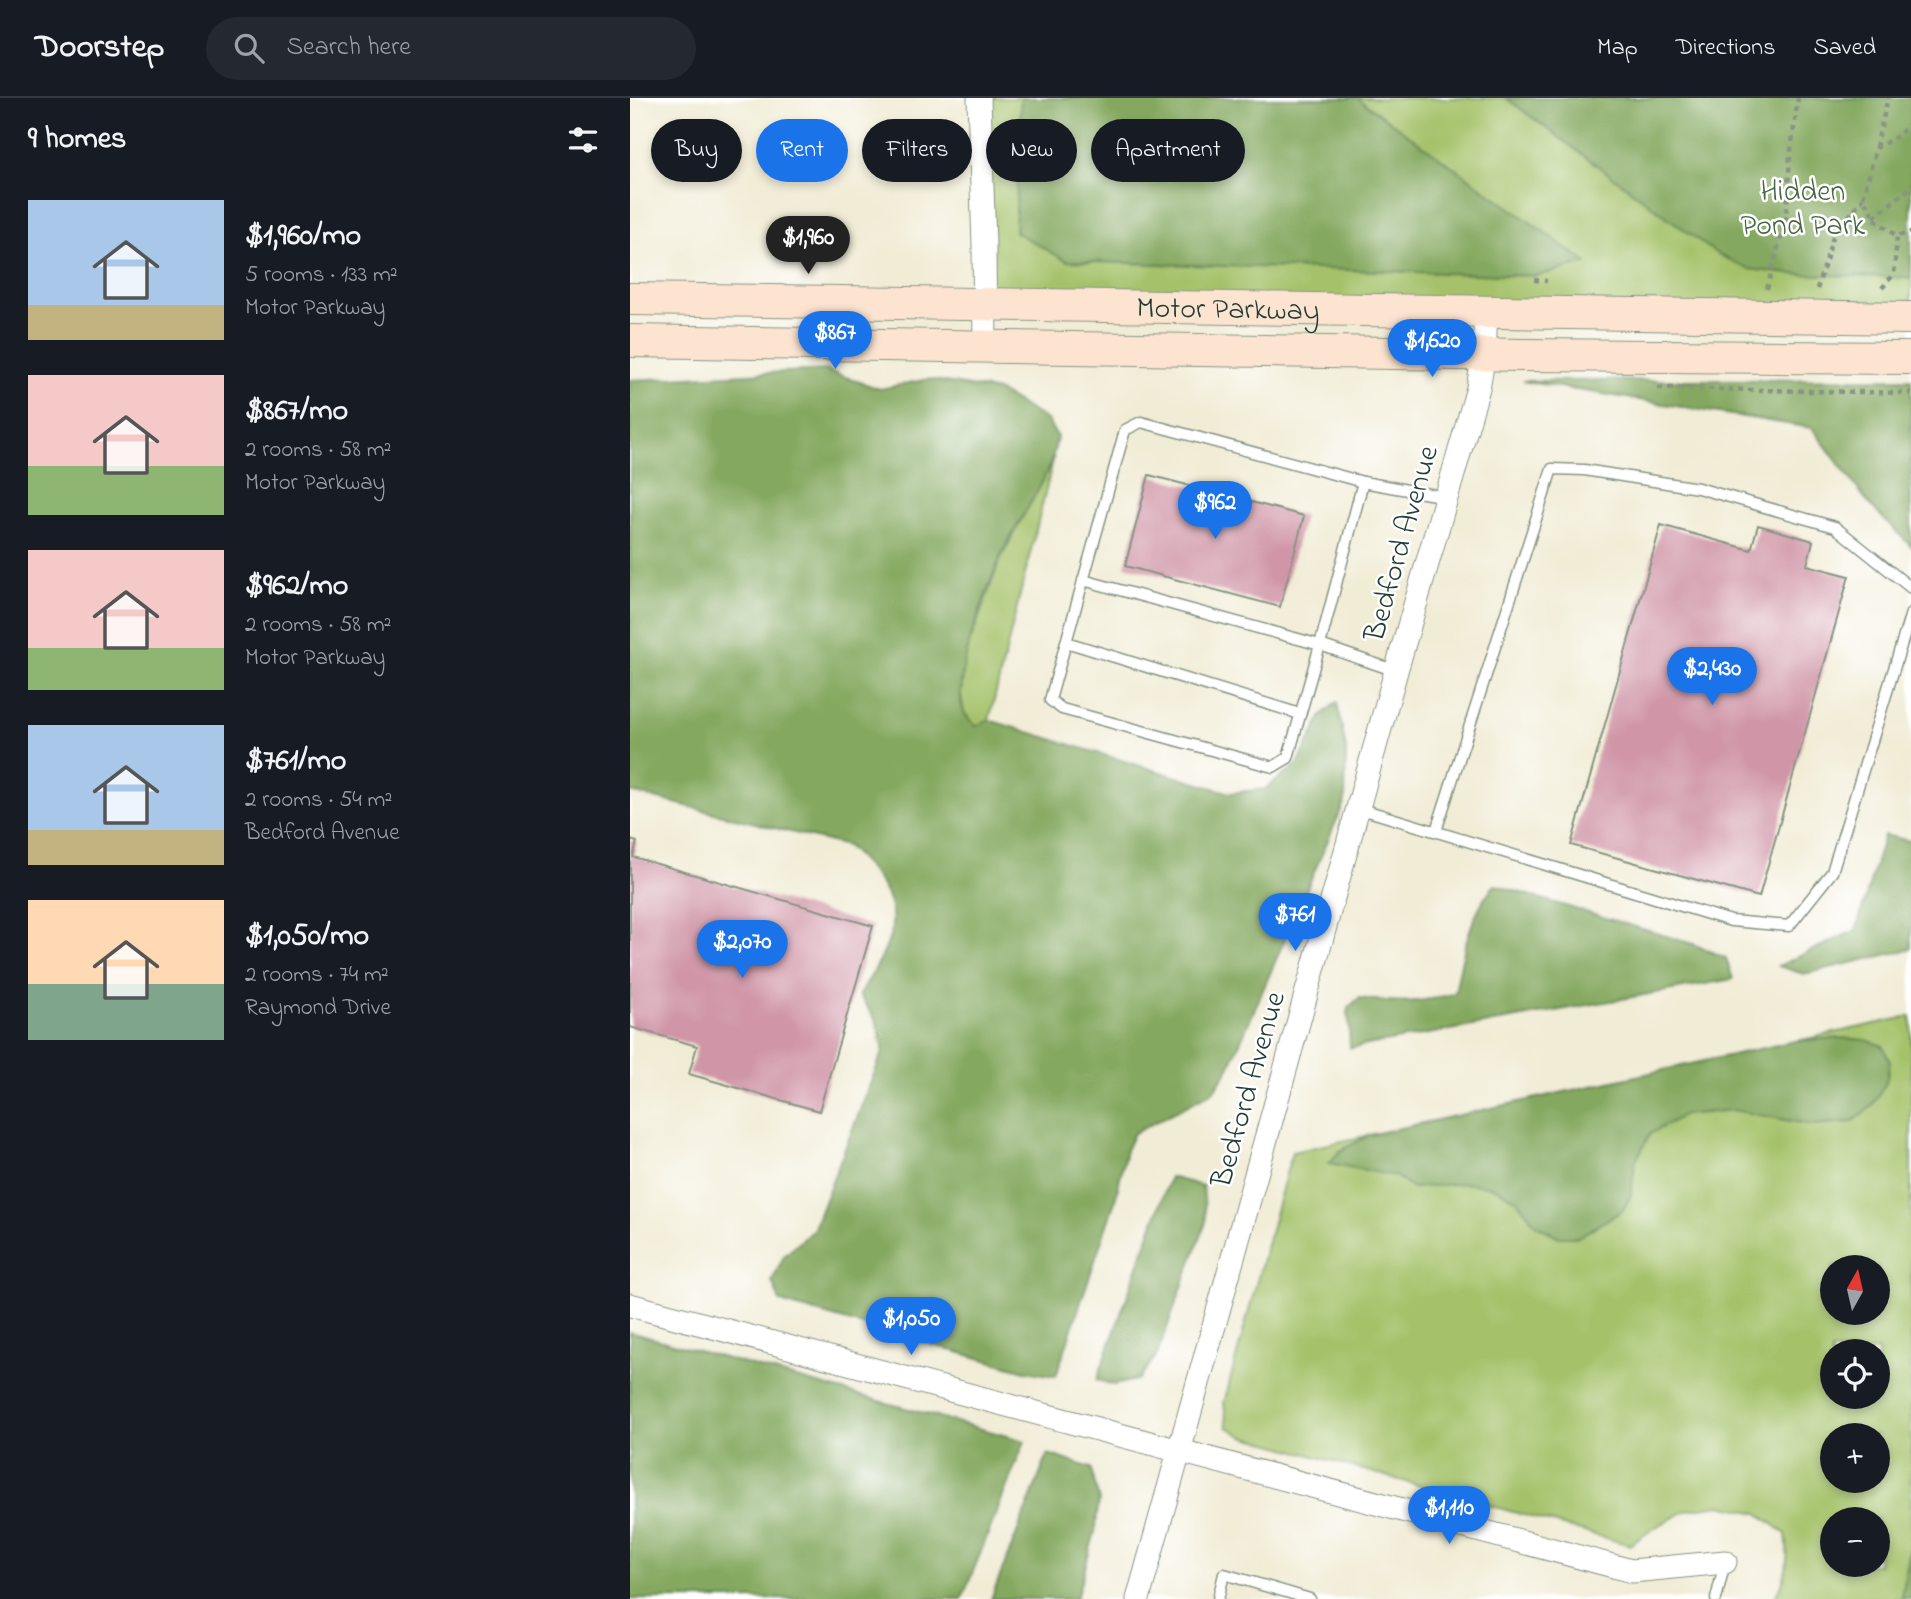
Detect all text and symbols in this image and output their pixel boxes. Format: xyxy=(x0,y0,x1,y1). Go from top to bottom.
search box xyxy=(206,17,696,80)
text: Doorstep xyxy=(35,24,164,72)
icon: search xyxy=(230,29,268,67)
text: Search here xyxy=(286,29,411,67)
text: Map xyxy=(1597,31,1638,66)
text: Directions xyxy=(1676,31,1775,66)
text: Saved xyxy=(1813,31,1876,66)
text: 9 homes xyxy=(28,118,126,162)
chip: Buy xyxy=(651,119,742,182)
chip: Rent xyxy=(756,119,848,182)
chip: Filters xyxy=(862,119,972,182)
chip: New xyxy=(986,119,1077,182)
chip: Apartment xyxy=(1091,119,1245,182)
icon: filters xyxy=(564,121,602,159)
park label: Hidden Pond Park xyxy=(1741,171,1866,249)
text: $1,960/mo xyxy=(245,215,361,259)
pin: $1,960 xyxy=(751,216,865,276)
text: $1,960 xyxy=(782,222,834,255)
icon: home xyxy=(84,228,168,312)
text: 5 rooms · 133 m² xyxy=(245,259,398,292)
street label: Motor Parkway xyxy=(1136,288,1320,334)
text: Motor Parkway xyxy=(245,292,385,325)
pin: $867 xyxy=(794,312,876,371)
text: $867 xyxy=(814,317,856,350)
pin: $1,620 xyxy=(1375,320,1489,379)
text: $1,620 xyxy=(1404,325,1460,358)
text: $867/mo xyxy=(245,390,348,434)
icon: home xyxy=(84,403,168,487)
text: 2 rooms · 58 m² xyxy=(245,434,391,467)
street label: Bedford Avenue xyxy=(1354,440,1452,648)
text: Motor Parkway xyxy=(245,467,385,500)
pin: $962 xyxy=(1174,482,1256,541)
text: $962 xyxy=(1194,487,1236,520)
text: $962/mo xyxy=(245,565,348,609)
icon: home xyxy=(84,578,168,662)
text: 2 rooms · 58 m² xyxy=(245,609,391,642)
text: Motor Parkway xyxy=(245,642,385,675)
pin: $2,430 xyxy=(1655,648,1769,707)
text: $2,430 xyxy=(1683,653,1741,686)
text: $761/mo xyxy=(245,740,346,784)
icon: home xyxy=(84,753,168,837)
text: 2 rooms · 54 m² xyxy=(245,784,392,817)
text: Bedford Avenue xyxy=(245,817,400,850)
pin: $761 xyxy=(1254,894,1336,953)
text: $761 xyxy=(1275,899,1315,932)
text: $1,050/mo xyxy=(245,915,369,959)
pin: $2,070 xyxy=(685,920,799,980)
text: $2,070 xyxy=(713,926,771,959)
icon: home xyxy=(84,928,168,1012)
text: 2 rooms · 74 m² xyxy=(245,959,389,992)
street label: Bedford Avenue xyxy=(1201,986,1299,1194)
text: Raymond Drive xyxy=(245,992,391,1025)
north arrow xyxy=(1820,1255,1890,1325)
map controls xyxy=(1820,1255,1890,1577)
pin: $1,050 xyxy=(854,1298,968,1357)
text: $1,050 xyxy=(882,1303,940,1336)
button: locate xyxy=(1820,1339,1890,1409)
button: + xyxy=(1820,1423,1890,1493)
pin: $1,110 xyxy=(1392,1486,1506,1546)
text: $1,110 xyxy=(1424,1492,1474,1525)
button: − xyxy=(1820,1507,1890,1577)

